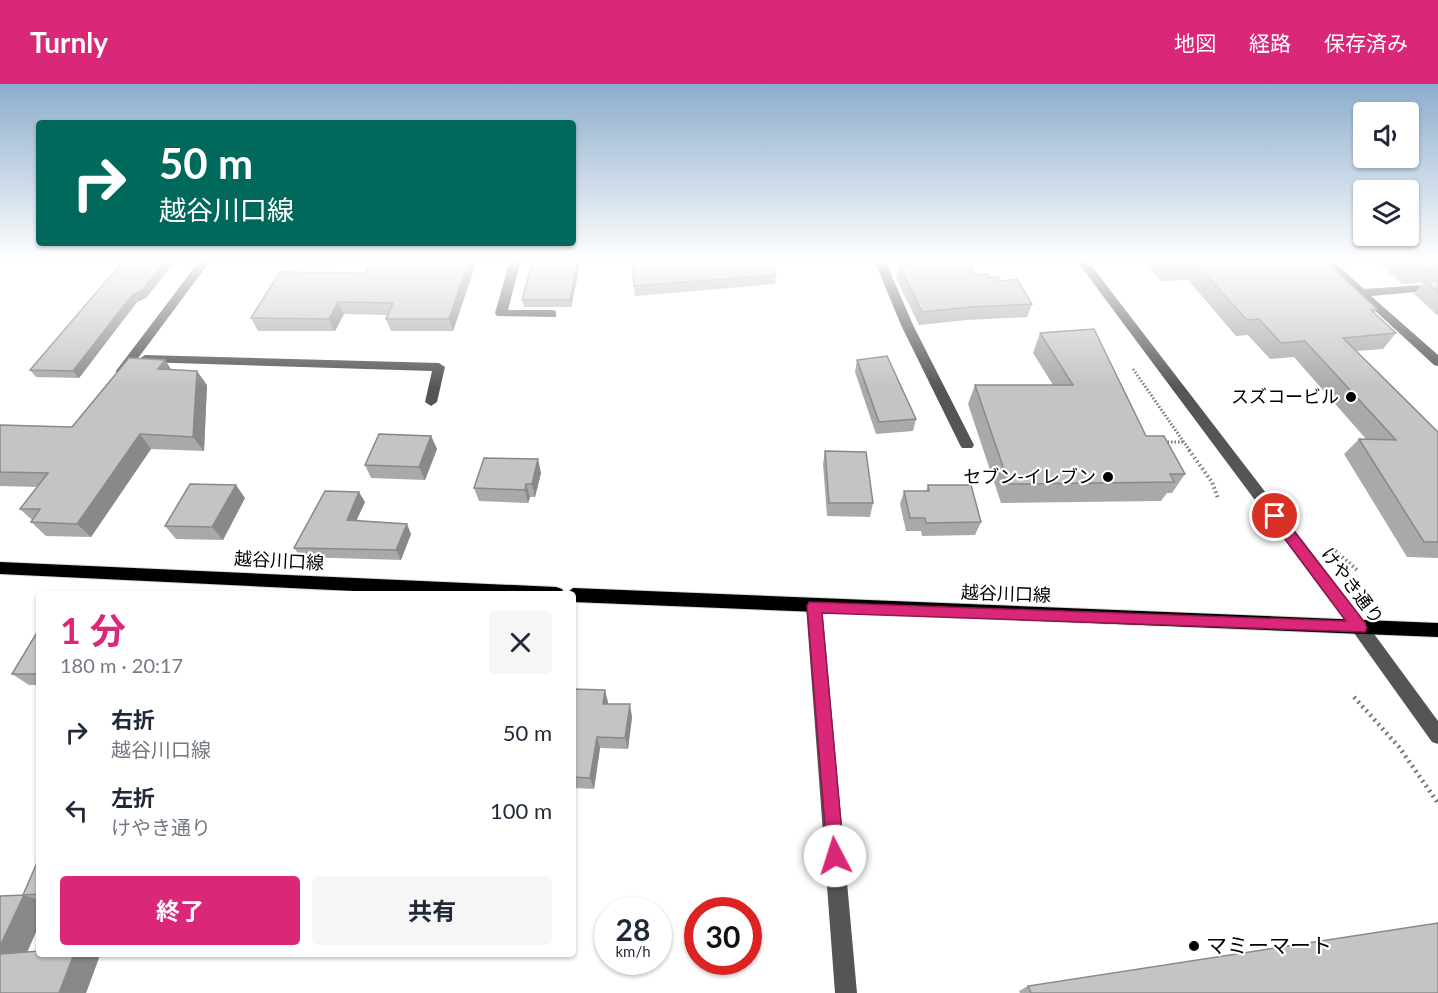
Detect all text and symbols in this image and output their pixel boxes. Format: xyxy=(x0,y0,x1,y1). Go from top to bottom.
text: Turnly xyxy=(30,25,108,59)
text: 地図 xyxy=(1174,30,1216,55)
text: 経路 xyxy=(1249,30,1291,55)
text: 保存済み xyxy=(1324,30,1408,55)
map controls xyxy=(1353,102,1419,246)
button: sound xyxy=(1353,102,1419,168)
text: 50 m xyxy=(159,138,253,188)
icon: right xyxy=(60,144,138,222)
button: layers xyxy=(1353,180,1419,246)
text: 越谷川口線 xyxy=(159,193,294,226)
place label: スズコービル xyxy=(1231,385,1339,407)
marker: スズコービル xyxy=(1344,390,1358,404)
place label: セブン-イレブン xyxy=(963,465,1096,487)
marker: セブン-イレブン xyxy=(1101,470,1115,484)
pin xyxy=(1249,490,1300,541)
icon: arrive xyxy=(1258,499,1291,532)
street label: けやき通り xyxy=(1317,543,1389,628)
street label: 越谷川口線 xyxy=(234,547,325,573)
street label: 越谷川口線 xyxy=(961,580,1051,606)
text: 1 分 xyxy=(60,608,126,652)
button: close xyxy=(489,611,552,674)
text: 180 m · 20:17 xyxy=(60,653,183,677)
text: 右折 xyxy=(111,706,155,733)
icon: right xyxy=(60,716,93,749)
text: 50 m xyxy=(503,719,552,746)
text: 越谷川口線 xyxy=(111,737,211,761)
text: 左折 xyxy=(111,784,155,811)
icon: left xyxy=(60,794,93,827)
text: 100 m xyxy=(490,797,552,824)
text: けやき通り xyxy=(111,815,211,839)
position arrow xyxy=(803,824,867,888)
button: 終了 xyxy=(60,876,300,945)
button: 共有 xyxy=(312,876,552,945)
speed limit sign: 30 xyxy=(684,897,762,975)
text: 28 xyxy=(616,911,650,947)
place label: マミーマート xyxy=(1206,932,1332,957)
marker: マミーマート xyxy=(1187,939,1201,953)
text: km/h xyxy=(615,942,651,960)

